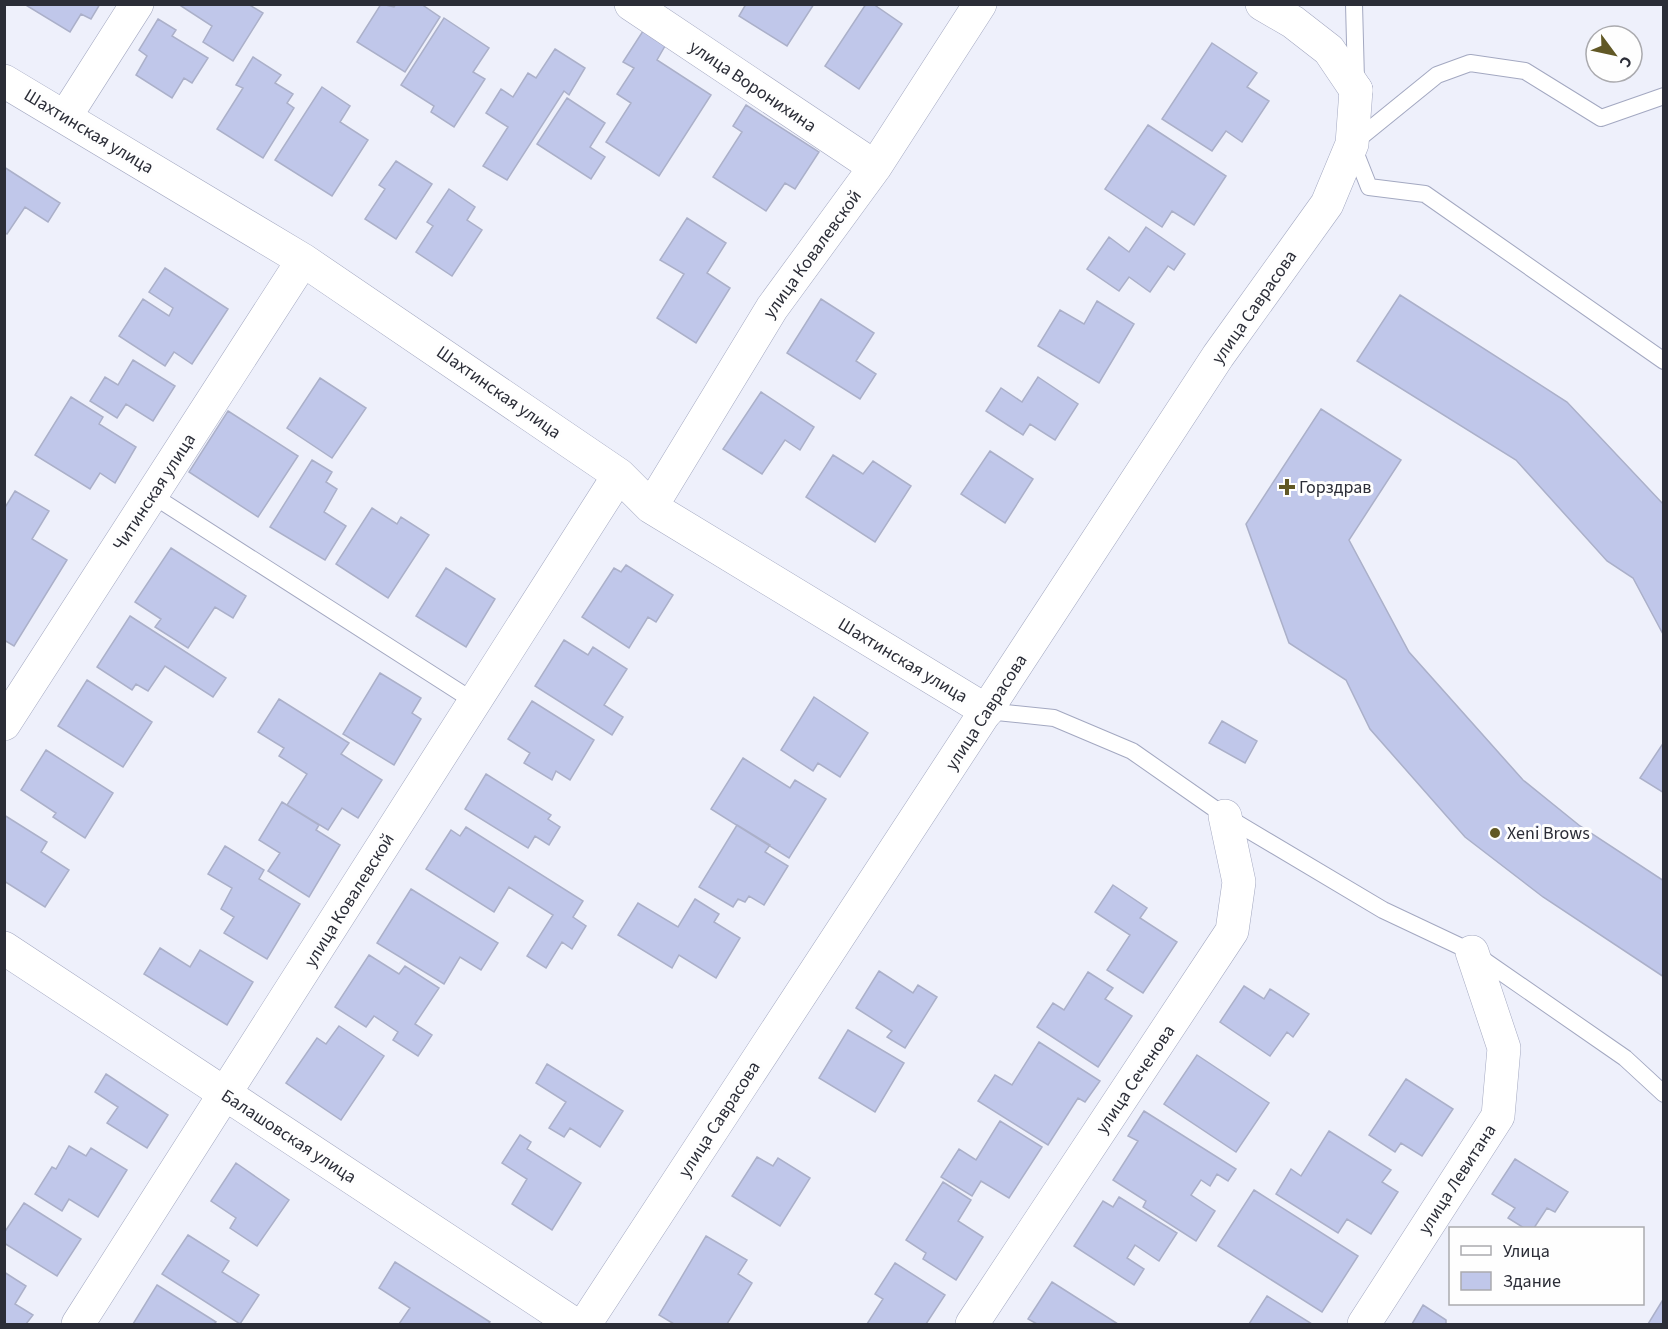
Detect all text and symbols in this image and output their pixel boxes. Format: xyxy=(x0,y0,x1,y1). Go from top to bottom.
north arrow xyxy=(1584,24,1644,84)
street label: улица Воронихина xyxy=(684,35,821,138)
text: С xyxy=(1614,52,1638,72)
street label: Шахтинская улица xyxy=(19,83,158,180)
street label: улица Ковалевской xyxy=(757,185,868,324)
street label: улица Саврасова xyxy=(1206,245,1303,369)
street label: Шахтинская улица xyxy=(431,340,566,445)
street label: Читинская улица xyxy=(107,429,202,556)
place label: Горздрав xyxy=(1299,475,1371,500)
marker: Горздрав xyxy=(1280,480,1294,494)
street label: Шахтинская улица xyxy=(833,612,972,709)
street label: улица Саврасова xyxy=(939,649,1033,775)
place label: Xeni Brows xyxy=(1507,821,1590,846)
marker: Xeni Brows xyxy=(1488,826,1502,840)
street label: улица Ковалевской xyxy=(298,829,401,972)
street label: улица Сеченова xyxy=(1090,1020,1181,1139)
street label: улица Саврасова xyxy=(672,1056,766,1182)
street label: Балашовская улица xyxy=(216,1083,361,1190)
street label: улица Левитана xyxy=(1412,1119,1502,1239)
legend xyxy=(1449,1227,1644,1305)
text: Улица xyxy=(1503,1239,1550,1264)
text: Здание xyxy=(1503,1269,1561,1294)

